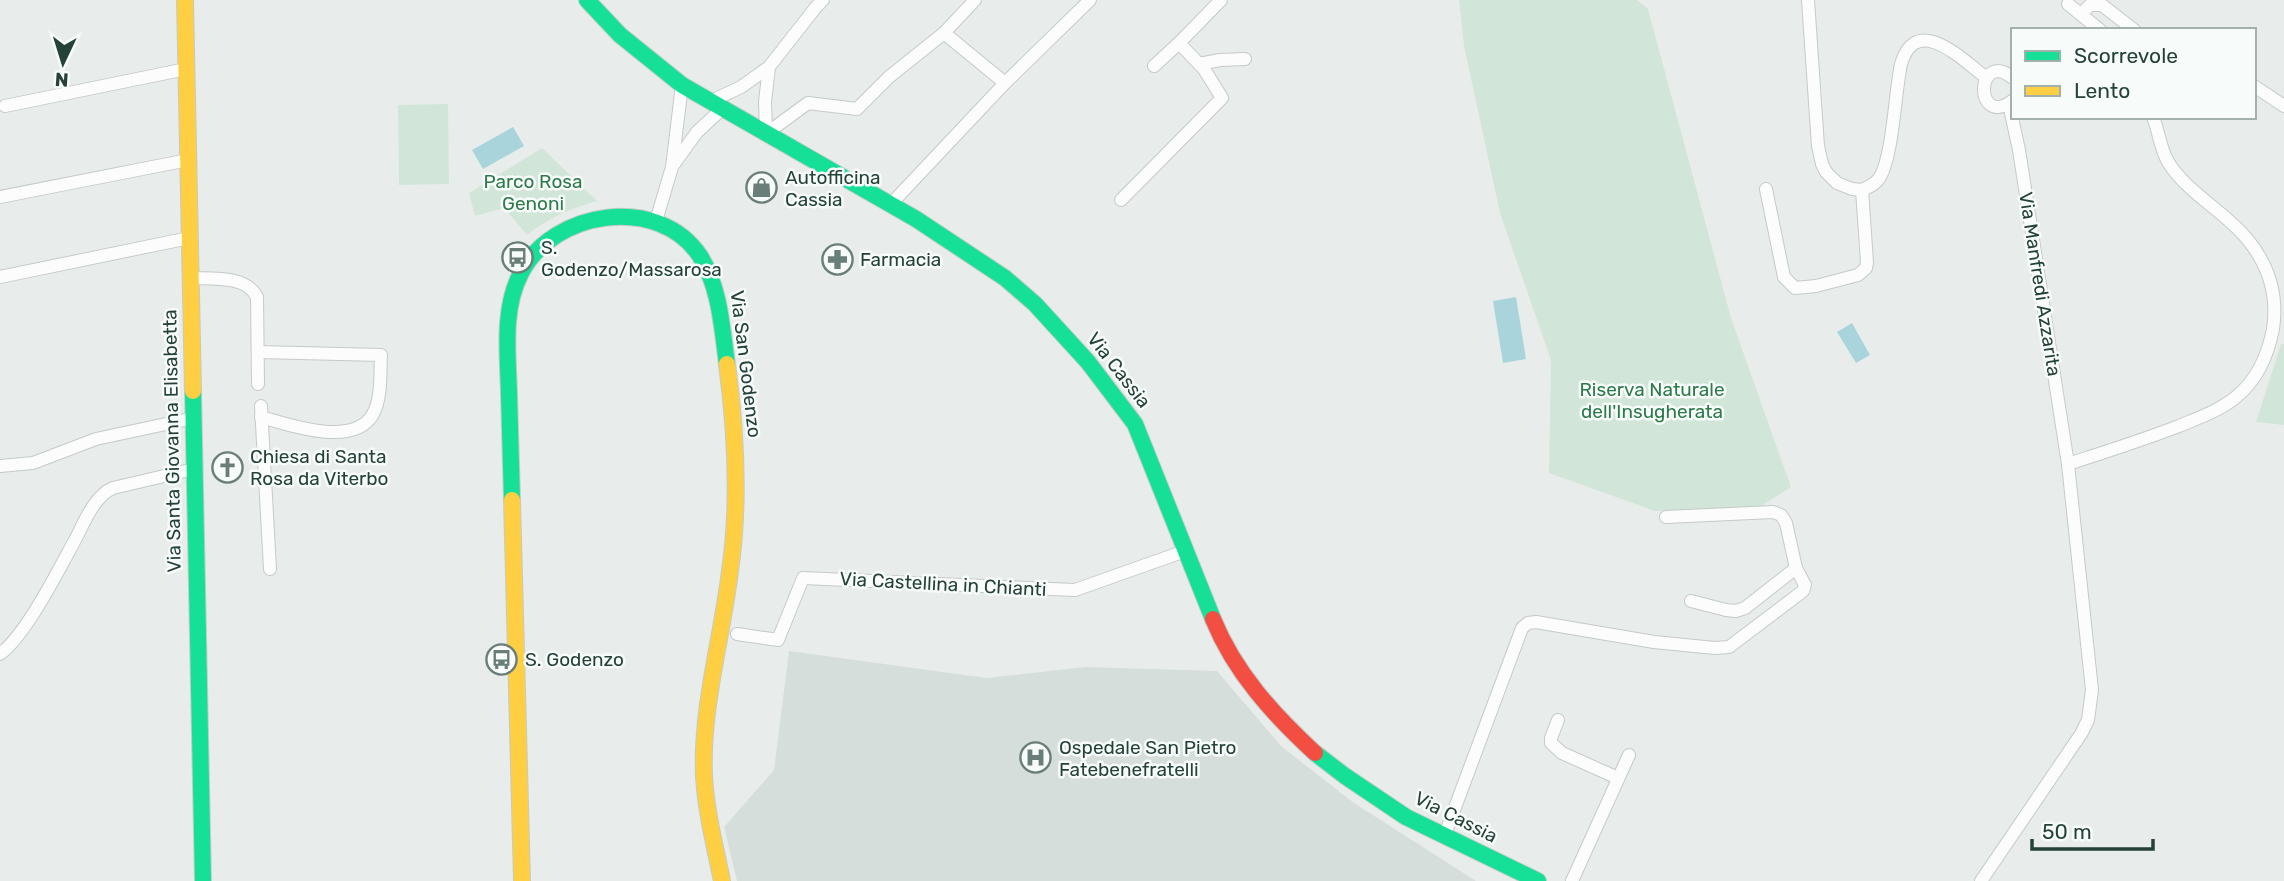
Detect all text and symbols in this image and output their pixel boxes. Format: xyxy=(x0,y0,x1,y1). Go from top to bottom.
north arrow xyxy=(28,28,98,98)
legend xyxy=(2011,28,2256,119)
text: Scorrevole xyxy=(2074,43,2178,68)
text: N xyxy=(54,68,69,91)
text: Lento xyxy=(2074,78,2130,103)
place label: Autofficina Cassia xyxy=(785,166,881,211)
park label: Parco Rosa Genoni xyxy=(484,170,583,215)
shop icon: Autofficina Cassia xyxy=(745,171,779,205)
street label: Via Manfredi Azzarita xyxy=(2014,190,2066,378)
place label: S. Godenzo/Massarosa xyxy=(541,236,722,281)
bus stop icon: S. Godenzo/Massarosa xyxy=(501,241,535,275)
pharmacy icon: Farmacia xyxy=(820,242,854,276)
place label: Farmacia xyxy=(860,248,941,271)
street label: Via San Godenzo xyxy=(726,289,766,439)
street label: Via Santa Giovanna Elisabetta xyxy=(158,309,186,573)
street label: Via Cassia xyxy=(1082,328,1156,412)
park label: Riserva Naturale dell'Insugherata xyxy=(1579,378,1725,423)
place label: Chiesa di Santa Rosa da Viterbo xyxy=(250,445,388,490)
church icon: Chiesa di Santa Rosa da Viterbo xyxy=(210,450,244,484)
street label: Via Castellina in Chianti xyxy=(839,567,1047,601)
bus stop icon: S. Godenzo xyxy=(485,642,519,676)
place label: S. Godenzo xyxy=(525,648,624,671)
place label: Ospedale San Pietro Fatebenefratelli xyxy=(1059,736,1236,781)
hospital icon: Ospedale San Pietro Fatebenefratelli xyxy=(1019,741,1053,775)
street label: Via Cassia xyxy=(1411,786,1501,848)
scale bar xyxy=(2032,808,2153,852)
text: 50 m xyxy=(2042,819,2092,844)

